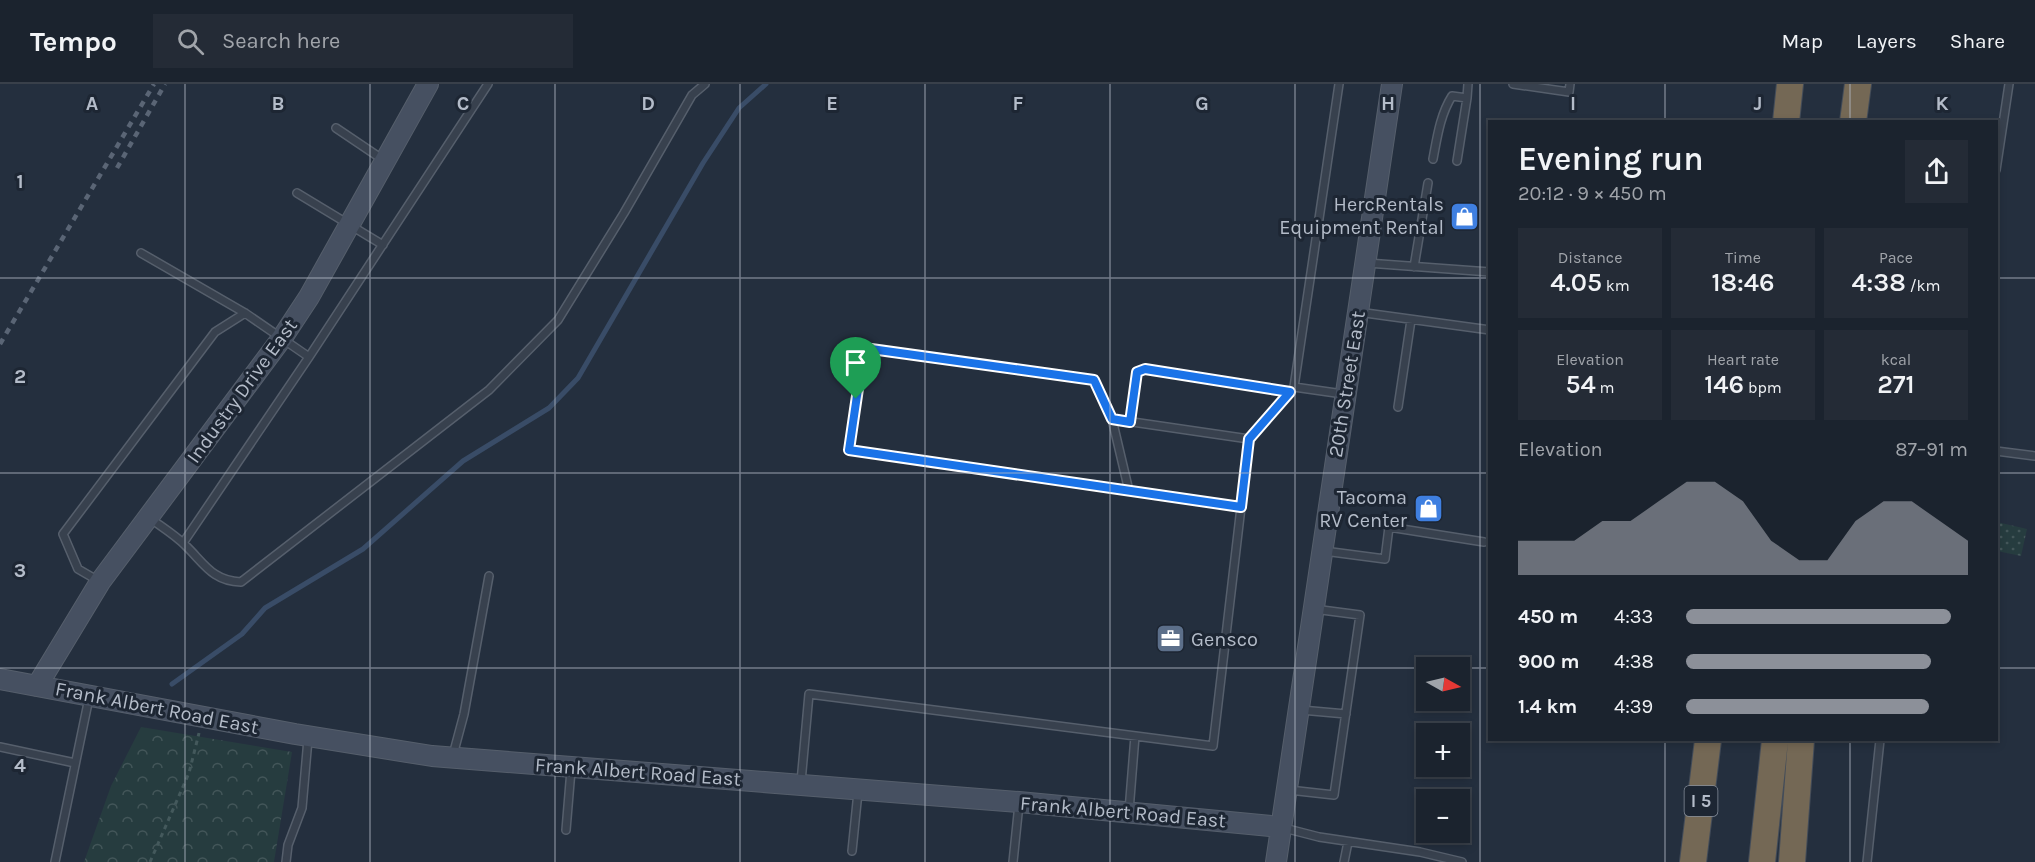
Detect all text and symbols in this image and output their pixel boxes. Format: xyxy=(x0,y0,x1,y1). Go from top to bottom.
search box xyxy=(153,14,573,68)
text: Tempo xyxy=(30,25,117,58)
icon: search xyxy=(174,25,207,58)
text: Search here xyxy=(222,28,340,54)
text: Map xyxy=(1781,29,1823,53)
text: Layers xyxy=(1856,29,1917,53)
text: Share xyxy=(1950,29,2005,53)
text: A xyxy=(86,92,99,115)
text: B xyxy=(272,92,284,115)
text: C xyxy=(457,92,469,115)
text: D xyxy=(641,92,655,115)
text: E xyxy=(826,92,838,115)
text: F xyxy=(1013,92,1024,115)
text: G xyxy=(1195,92,1209,115)
text: H xyxy=(1381,92,1395,115)
text: I xyxy=(1570,92,1576,115)
text: J xyxy=(1754,92,1762,115)
text: K xyxy=(1935,92,1949,115)
text: Evening run xyxy=(1518,140,1704,178)
button: share xyxy=(1905,140,1968,203)
text: 1 xyxy=(16,170,24,193)
text: 20:12 · 9 × 450 m xyxy=(1518,182,1667,205)
place label: HercRentals Equipment Rental xyxy=(1279,193,1444,239)
shop icon: HercRentals Equipment Rental xyxy=(1449,200,1481,232)
text: Distance xyxy=(1558,248,1622,267)
text: Time xyxy=(1725,248,1761,267)
text: Pace xyxy=(1879,248,1913,267)
text: 4.05 xyxy=(1550,267,1602,298)
text: 18:46 xyxy=(1711,267,1775,298)
text: 4:38 xyxy=(1851,267,1906,298)
text: km xyxy=(1602,276,1630,295)
text: /km xyxy=(1906,276,1941,295)
street label: 20th Street East xyxy=(1324,309,1370,459)
street label: Industry Drive East xyxy=(182,314,302,468)
pin xyxy=(830,337,881,399)
icon: arrive xyxy=(839,346,872,379)
text: Elevation xyxy=(1556,350,1624,369)
text: Heart rate xyxy=(1707,350,1779,369)
text: kcal xyxy=(1881,350,1911,369)
text: 2 xyxy=(14,365,26,388)
text: 54 xyxy=(1566,369,1596,400)
text: 146 xyxy=(1704,369,1744,400)
text: 271 xyxy=(1877,369,1915,400)
text: m xyxy=(1596,378,1615,397)
text: bpm xyxy=(1744,378,1782,397)
text: Elevation xyxy=(1518,438,1603,461)
text: 87–91 m xyxy=(1895,438,1968,461)
place label: Tacoma RV Center xyxy=(1319,486,1408,532)
shop icon: Tacoma RV Center xyxy=(1412,493,1444,525)
text: 3 xyxy=(14,559,26,582)
text: 450 m xyxy=(1518,605,1578,628)
text: 4:33 xyxy=(1614,605,1653,628)
office icon: Gensco xyxy=(1154,623,1186,655)
place label: Gensco xyxy=(1191,628,1258,651)
text: 900 m xyxy=(1518,650,1580,673)
text: 4:38 xyxy=(1614,650,1654,673)
north arrow xyxy=(1416,657,1470,711)
map controls xyxy=(1416,657,1470,843)
street label: Frank Albert Road East xyxy=(53,677,261,739)
text: 1.4 km xyxy=(1518,695,1577,718)
text: 4:39 xyxy=(1614,695,1653,718)
button: + xyxy=(1416,723,1470,777)
street label: Frank Albert Road East xyxy=(534,753,742,791)
text: 4 xyxy=(14,754,26,777)
road number: I 5 xyxy=(1684,786,1718,816)
button: − xyxy=(1416,789,1470,843)
street label: Frank Albert Road East xyxy=(1019,792,1227,833)

